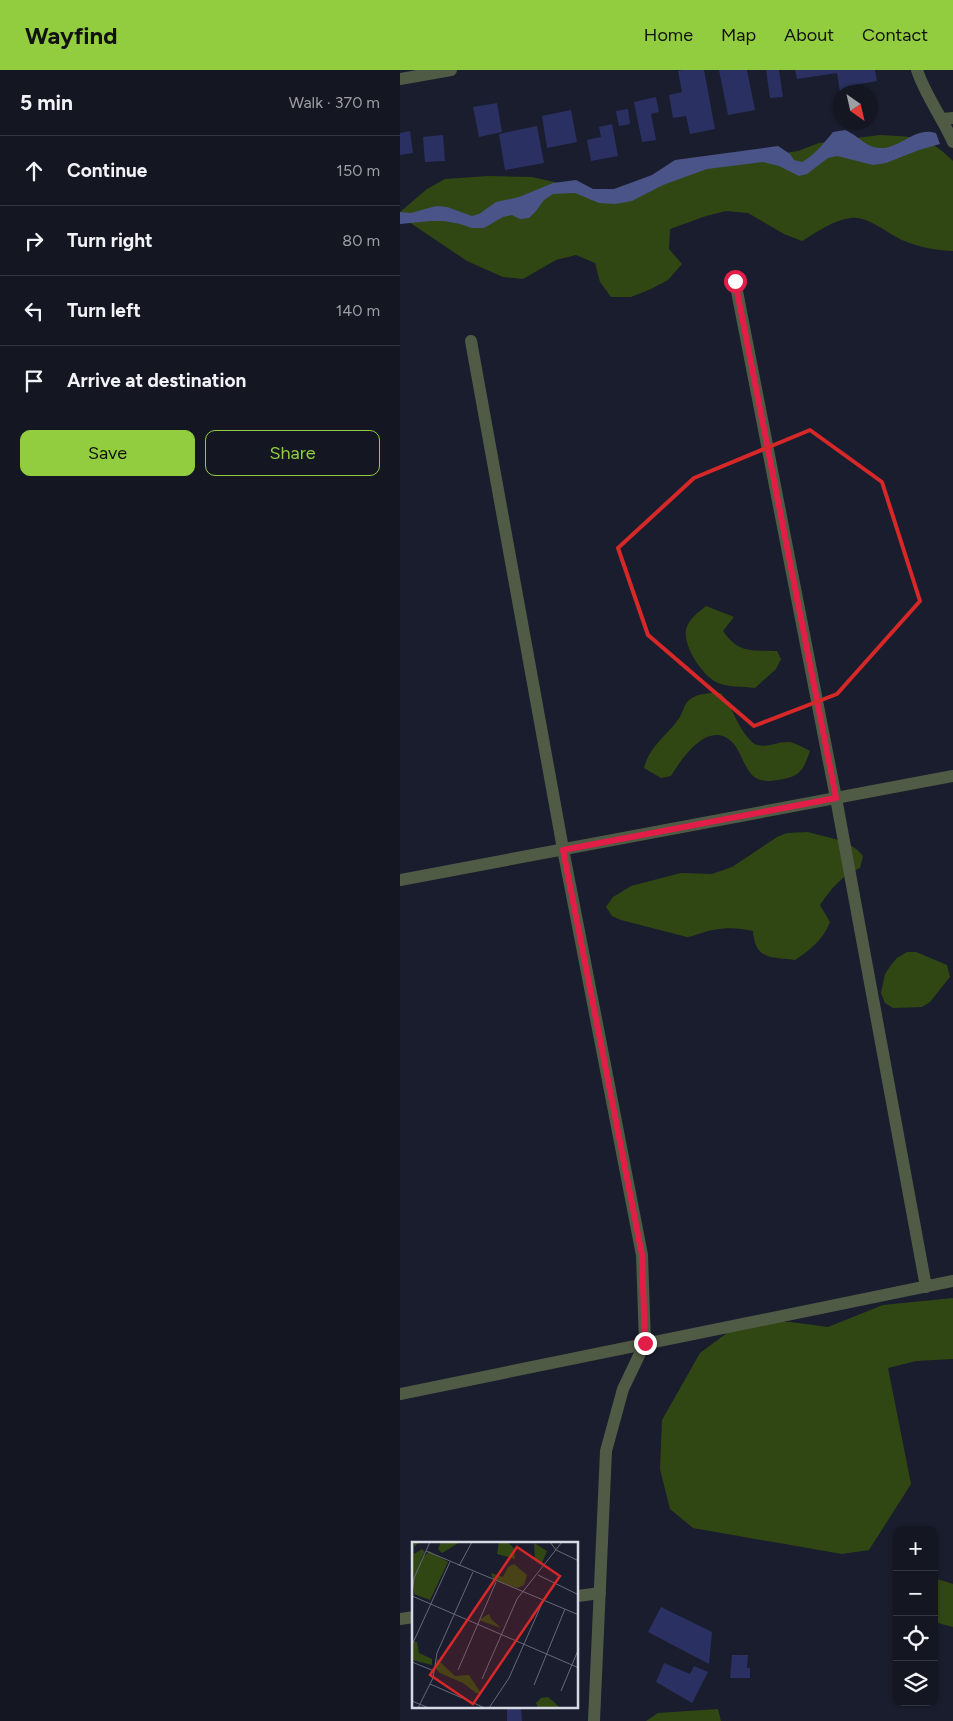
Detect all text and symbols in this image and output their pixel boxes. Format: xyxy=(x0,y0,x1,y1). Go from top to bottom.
text: Wayfind xyxy=(25,21,118,50)
text: Home xyxy=(644,24,693,46)
text: Map xyxy=(721,24,756,46)
text: About xyxy=(784,24,834,46)
text: Contact xyxy=(862,24,928,46)
north arrow xyxy=(833,85,878,130)
text: 5 min xyxy=(20,90,73,115)
text: Walk · 370 m xyxy=(289,93,380,112)
icon: ahead xyxy=(20,157,48,185)
text: Continue xyxy=(67,159,147,182)
text: 150 m xyxy=(336,161,380,180)
icon: right xyxy=(20,227,48,255)
text: Turn right xyxy=(67,229,153,252)
text: 80 m xyxy=(342,231,380,250)
route start xyxy=(724,270,747,293)
icon: left xyxy=(20,297,48,325)
text: Turn left xyxy=(67,299,141,322)
text: 140 m xyxy=(336,301,380,320)
icon: arrive xyxy=(20,367,48,395)
text: Arrive at destination xyxy=(67,369,246,392)
button: Save xyxy=(20,430,195,476)
button: Share xyxy=(205,430,380,476)
route end xyxy=(634,1332,657,1355)
map controls xyxy=(893,1526,938,1706)
button: + xyxy=(893,1526,938,1571)
inset map xyxy=(412,1542,579,1708)
button: − xyxy=(893,1571,938,1616)
button: locate xyxy=(893,1616,938,1661)
button: layers xyxy=(893,1661,938,1706)

